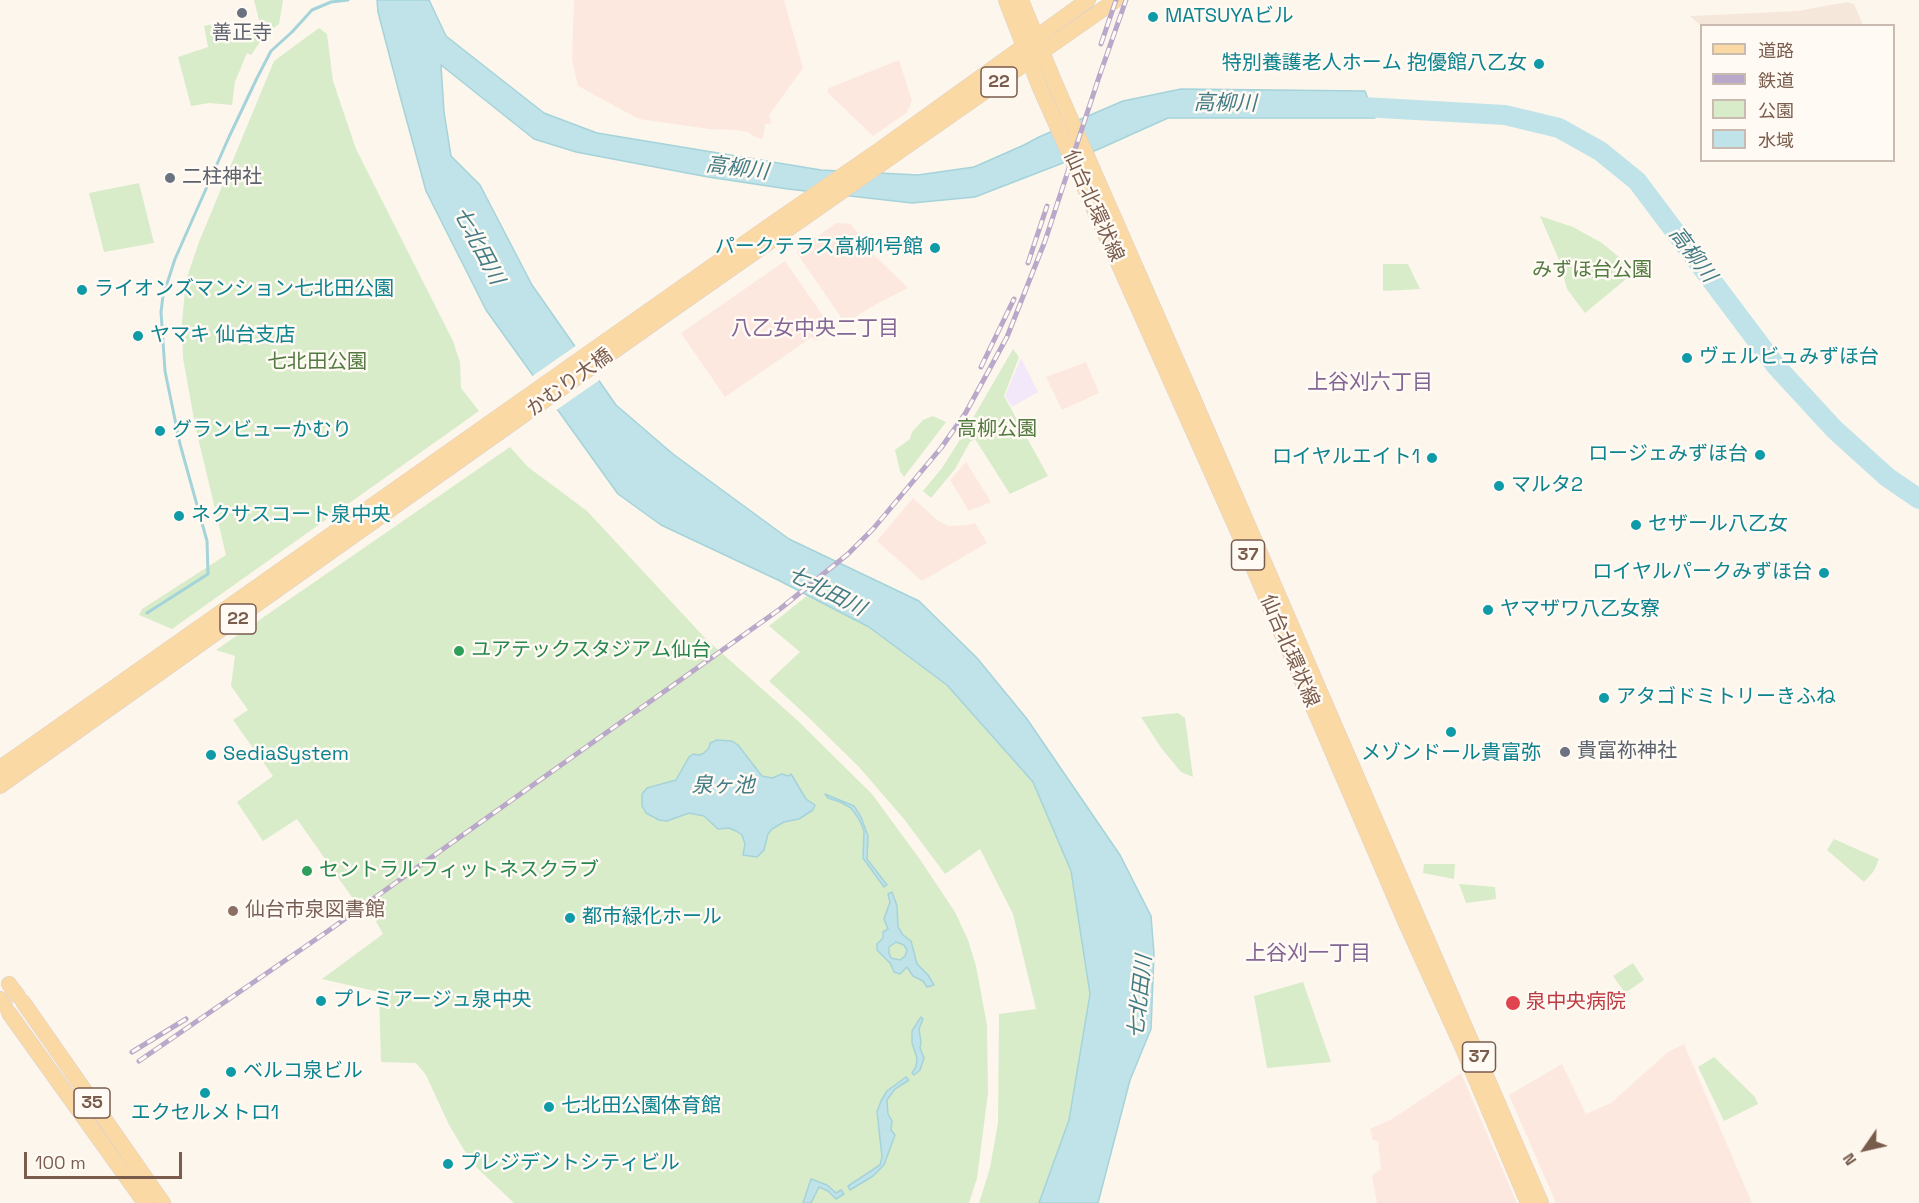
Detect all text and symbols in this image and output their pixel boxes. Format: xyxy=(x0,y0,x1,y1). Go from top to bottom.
place label: MATSUYAビル xyxy=(1165,5,1294,29)
marker: 善正寺 xyxy=(235,6,249,20)
marker: MATSUYAビル xyxy=(1146,10,1160,24)
place label: 善正寺 xyxy=(212,22,272,46)
legend xyxy=(1700,24,1895,162)
text: 道路 xyxy=(1758,39,1794,62)
place label: 特別養護老人ホーム 抱優館八乙女 xyxy=(1222,52,1527,76)
marker: 特別養護老人ホーム 抱優館八乙女 xyxy=(1532,57,1546,71)
road number: 22 xyxy=(981,67,1017,97)
text: 鉄道 xyxy=(1758,69,1794,92)
water label: 高柳川 xyxy=(1193,91,1257,117)
text: 公園 xyxy=(1758,99,1794,122)
text: 水域 xyxy=(1758,129,1794,152)
street label: 仙台北環状線 xyxy=(1058,146,1128,266)
water label: 高柳川 xyxy=(704,153,770,185)
place label: 二柱神社 xyxy=(182,166,262,190)
marker: 二柱神社 xyxy=(163,171,177,185)
water label: 七北田川 xyxy=(447,203,509,289)
water label: 高柳川 xyxy=(1663,222,1721,288)
place label: パークテラス高柳1号館 xyxy=(715,236,923,260)
marker: パークテラス高柳1号館 xyxy=(928,241,942,255)
park label: みずほ台公園 xyxy=(1532,259,1652,283)
place label: ライオンズマンション七北田公園 xyxy=(94,278,394,302)
marker: ライオンズマンション七北田公園 xyxy=(75,283,89,297)
district label: 八乙女中央二丁目 xyxy=(731,316,899,342)
place label: ヤマキ 仙台支店 xyxy=(150,324,295,348)
marker: ヤマキ 仙台支店 xyxy=(131,329,145,343)
street label: かむり大橋 xyxy=(522,344,618,422)
place label: ヴェルビュみずほ台 xyxy=(1699,346,1879,370)
park label: 七北田公園 xyxy=(267,351,367,375)
marker: ヴェルビュみずほ台 xyxy=(1680,351,1694,365)
district label: 上谷刈六丁目 xyxy=(1307,370,1433,396)
park label: 高柳公園 xyxy=(957,418,1037,442)
place label: グランビューかむり xyxy=(172,419,352,443)
marker: グランビューかむり xyxy=(153,424,167,438)
place label: ロージェみずほ台 xyxy=(1588,443,1748,467)
place label: ロイヤルエイト1 xyxy=(1272,446,1420,470)
marker: ロージェみずほ台 xyxy=(1753,448,1767,462)
marker: ロイヤルエイト1 xyxy=(1425,451,1439,465)
place label: マルタ2 xyxy=(1511,474,1583,498)
marker: マルタ2 xyxy=(1492,479,1506,493)
place label: ネクサスコート泉中央 xyxy=(191,504,391,528)
marker: ネクサスコート泉中央 xyxy=(172,509,186,523)
place label: セザール八乙女 xyxy=(1648,513,1788,537)
marker: セザール八乙女 xyxy=(1629,518,1643,532)
road number: 37 xyxy=(1232,540,1264,570)
place label: ロイヤルパークみずほ台 xyxy=(1592,561,1812,585)
water label: 七北田川 xyxy=(783,562,869,622)
marker: ロイヤルパークみずほ台 xyxy=(1817,566,1831,580)
street label: 仙台北環状線 xyxy=(1255,591,1323,711)
place label: ヤマザワ八乙女寮 xyxy=(1500,598,1660,622)
marker: ヤマザワ八乙女寮 xyxy=(1481,603,1495,617)
road number: 22 xyxy=(220,604,256,634)
place label: ユアテックスタジアム仙台 xyxy=(471,639,711,663)
marker: ユアテックスタジアム仙台 xyxy=(452,644,466,658)
place label: アタゴドミトリーきふね xyxy=(1616,686,1836,710)
marker: アタゴドミトリーきふね xyxy=(1597,691,1611,705)
marker: メゾンドール貴富弥 xyxy=(1444,725,1458,739)
place label: 貴富祢神社 xyxy=(1577,740,1677,764)
place label: メゾンドール貴富弥 xyxy=(1361,742,1541,766)
place label: SediaSystem xyxy=(223,743,349,767)
marker: 貴富祢神社 xyxy=(1558,745,1572,759)
marker: SediaSystem xyxy=(204,748,218,762)
water label: 泉ヶ池 xyxy=(692,773,754,799)
place label: セントラルフィットネスクラブ xyxy=(319,859,599,883)
marker: セントラルフィットネスクラブ xyxy=(300,864,314,878)
place label: 仙台市泉図書館 xyxy=(245,899,385,923)
marker: 仙台市泉図書館 xyxy=(226,904,240,918)
place label: 都市緑化ホール xyxy=(582,906,722,930)
marker: 都市緑化ホール xyxy=(563,911,577,925)
district label: 上谷刈一丁目 xyxy=(1245,941,1371,967)
water label: 七北田川 xyxy=(1124,954,1158,1040)
place label: プレミアージュ泉中央 xyxy=(333,989,532,1013)
place label: 泉中央病院 xyxy=(1526,991,1626,1015)
marker: プレミアージュ泉中央 xyxy=(314,994,328,1008)
marker: 泉中央病院 xyxy=(1504,994,1522,1012)
road number: 37 xyxy=(1462,1042,1496,1072)
place label: ベルコ泉ビル xyxy=(243,1060,363,1084)
marker: ベルコ泉ビル xyxy=(224,1065,238,1079)
marker: エクセルメトロ1 xyxy=(198,1086,212,1100)
road number: 35 xyxy=(74,1088,110,1118)
place label: 七北田公園体育館 xyxy=(561,1095,721,1119)
marker: 七北田公園体育館 xyxy=(542,1100,556,1114)
place label: エクセルメトロ1 xyxy=(131,1102,279,1126)
north arrow xyxy=(1835,1119,1895,1179)
scale bar xyxy=(27,1140,184,1178)
text: N xyxy=(1838,1149,1861,1170)
text: 100 m xyxy=(35,1151,86,1174)
place label: プレジデントシティビル xyxy=(460,1152,680,1176)
marker: プレジデントシティビル xyxy=(441,1157,455,1171)

